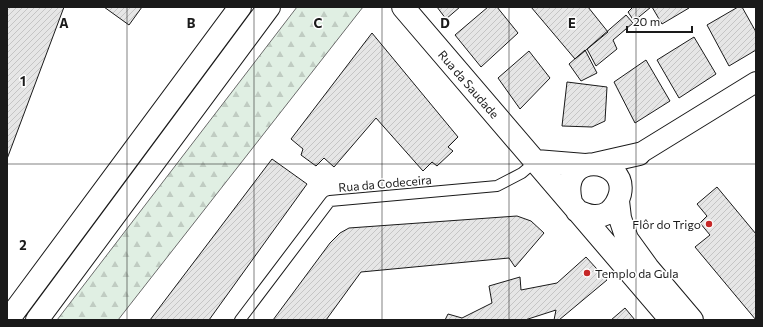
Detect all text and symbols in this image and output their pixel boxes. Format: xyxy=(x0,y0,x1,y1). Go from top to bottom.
scale bar xyxy=(627,8,692,34)
text: 20 m xyxy=(633,14,660,28)
text: A xyxy=(59,15,69,31)
text: B xyxy=(187,15,196,31)
text: C xyxy=(314,15,323,31)
text: D xyxy=(440,15,450,31)
text: E xyxy=(568,15,576,31)
street label: Rua da Saudade xyxy=(436,47,502,121)
text: 1 xyxy=(20,73,26,89)
street label: Rua da Codeceira xyxy=(338,172,432,194)
place label: Flôr do Trigo xyxy=(632,217,701,231)
marker: Flôr do Trigo xyxy=(704,219,714,229)
text: 2 xyxy=(19,237,27,253)
place label: Templo da Gula xyxy=(595,266,679,280)
marker: Templo da Gula xyxy=(582,268,592,278)

